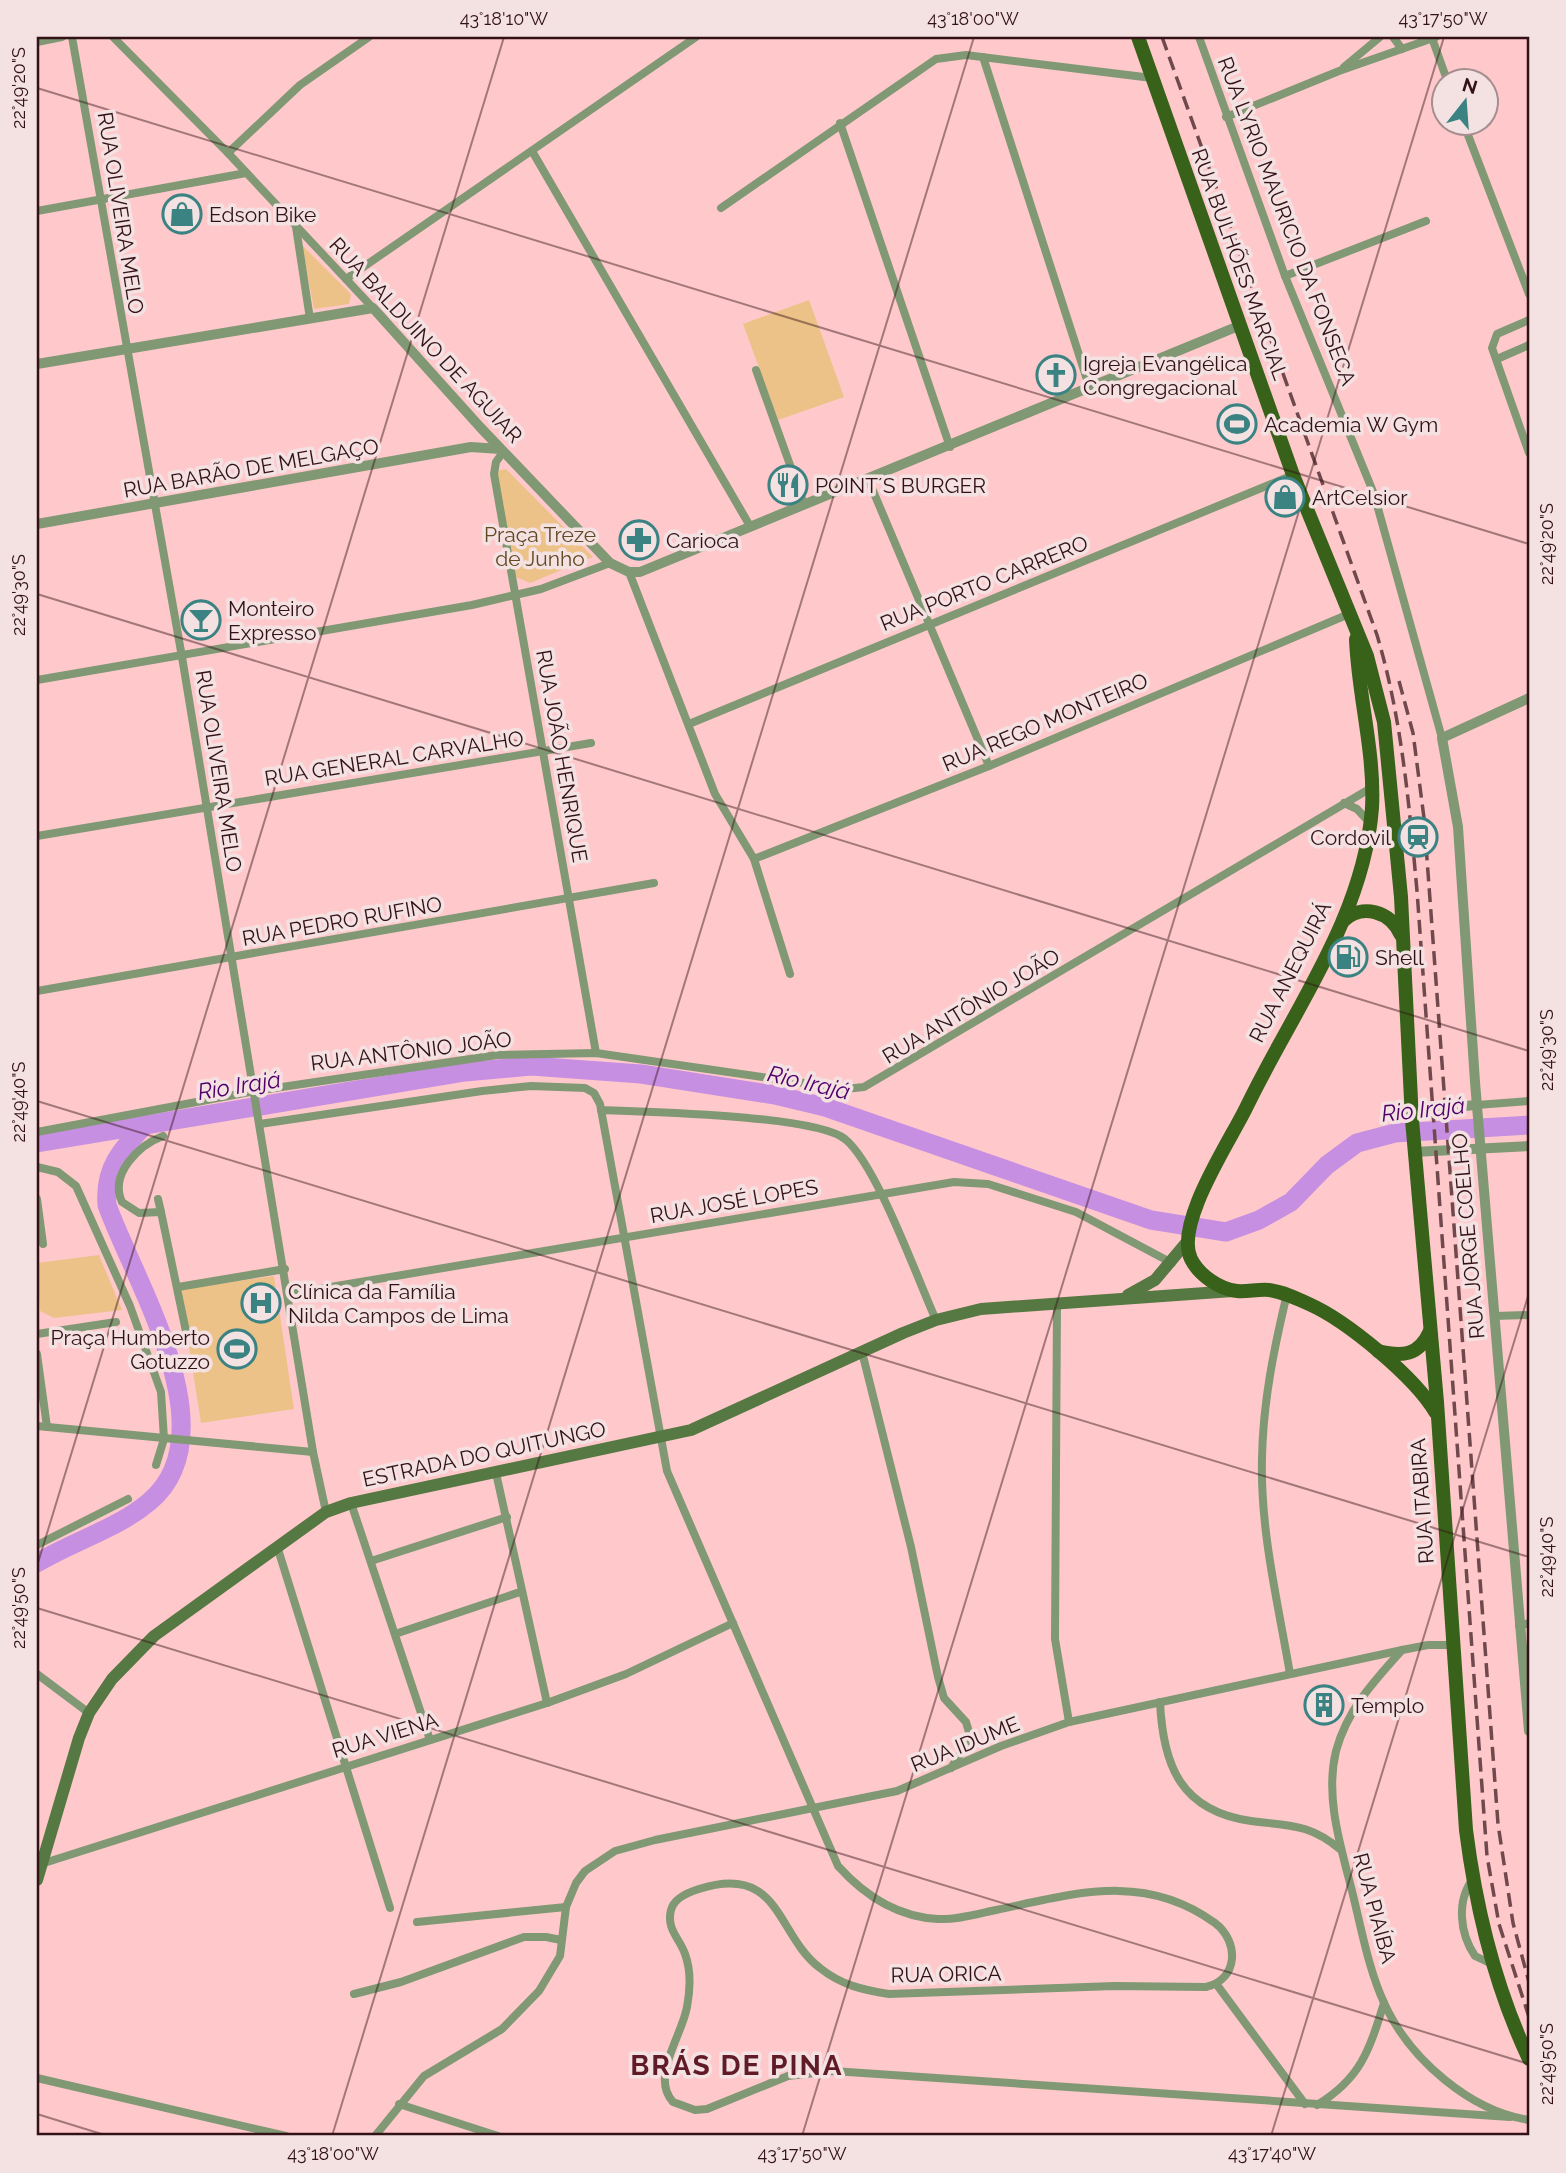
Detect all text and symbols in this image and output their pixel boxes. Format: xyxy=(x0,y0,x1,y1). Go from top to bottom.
text: 43°18'10"W xyxy=(460,8,548,29)
text: 43°18'00"W xyxy=(927,8,1019,29)
text: 43°17'50"W xyxy=(1398,8,1488,29)
text: 22°49'20"S xyxy=(8,47,29,129)
street label: RUA LYRIO MAURICIO DA FONSECA xyxy=(1213,53,1361,389)
north arrow xyxy=(1430,66,1500,136)
text: N xyxy=(1460,73,1480,98)
street label: RUA OLIVEIRA MELO xyxy=(93,110,149,316)
street label: RUA BULHÕES MARCIAL xyxy=(1186,145,1294,383)
shop icon: Edson Bike xyxy=(161,193,203,235)
place label: Edson Bike xyxy=(209,202,316,227)
street label: RUA BALDUINO DE AGUIAR xyxy=(324,232,528,448)
place label: Igreja Evangélica Congregacional xyxy=(1083,351,1247,400)
church icon: Igreja Evangélica Congregacional xyxy=(1035,354,1077,396)
sports icon: Academia W Gym xyxy=(1216,403,1258,445)
place label: Academia W Gym xyxy=(1264,412,1438,437)
street label: RUA BARÃO DE MELGAÇO xyxy=(121,433,381,503)
restaurant icon: POINT´S BURGER xyxy=(767,464,809,506)
place label: POINT´S BURGER xyxy=(815,473,986,498)
shop icon: ArtCelsior xyxy=(1264,476,1306,518)
place label: ArtCelsior xyxy=(1312,485,1408,510)
text: 22°49'20"S xyxy=(1536,503,1557,585)
pharmacy icon: Carioca xyxy=(618,519,660,561)
park label: Praça Treze de Junho xyxy=(484,522,596,571)
place label: Carioca xyxy=(666,528,739,553)
street label: RUA PORTO CARRERO xyxy=(877,530,1091,636)
text: 22°49'30"S xyxy=(8,554,29,636)
place label: Monteiro Expresso xyxy=(228,596,316,645)
bar icon: Monteiro Expresso xyxy=(180,599,222,641)
street label: RUA JOÃO HENRIQUE xyxy=(531,648,593,864)
street label: RUA REGO MONTEIRO xyxy=(938,667,1152,777)
street label: RUA OLIVEIRA MELO xyxy=(191,668,247,874)
street label: RUA GENERAL CARVALHO xyxy=(263,725,525,791)
station icon: Cordovil xyxy=(1397,816,1439,858)
place label: Cordovil xyxy=(1310,825,1391,850)
street label: RUA PEDRO RUFINO xyxy=(240,891,444,951)
street label: RUA ANEQUIRÁ xyxy=(1244,897,1336,1047)
fuel station icon: Shell xyxy=(1327,936,1369,978)
street label: RUA ANTÔNIO JOÃO xyxy=(878,943,1064,1069)
place label: Shell xyxy=(1375,945,1424,970)
text: 22°49'30"S xyxy=(1536,1009,1557,1091)
street label: RUA ANTÔNIO JOÃO xyxy=(309,1026,513,1076)
water label: Rio Irajá xyxy=(765,1059,853,1105)
text: 22°49'40"S xyxy=(8,1061,29,1142)
water label: Rio Irajá xyxy=(195,1065,283,1105)
water label: Rio Irajá xyxy=(1380,1091,1466,1127)
street label: RUA JORGE COELHO xyxy=(1447,1132,1489,1340)
street label: RUA JOSÉ LOPES xyxy=(648,1174,820,1228)
place label: Clínica da Família Nilda Campos de Lima xyxy=(288,1279,509,1328)
hospital icon: Clínica da Família Nilda Campos de Lima xyxy=(240,1282,282,1324)
place label: Praça Humberto Gotuzzo xyxy=(51,1325,210,1374)
sports icon: Praça Humberto Gotuzzo xyxy=(216,1328,258,1370)
street label: ESTRADA DO QUITUNGO xyxy=(360,1416,608,1492)
street label: RUA ITABIRA xyxy=(1405,1437,1439,1565)
text: 22°49'40"S xyxy=(1536,1516,1557,1597)
text: 22°49'50"S xyxy=(8,1567,29,1649)
building icon: Templo xyxy=(1303,1684,1345,1726)
place label: Templo xyxy=(1351,1693,1424,1718)
street label: RUA VIENA xyxy=(329,1707,441,1763)
street label: RUA IDUME xyxy=(907,1711,1023,1777)
street label: RUA PIAÍBA xyxy=(1348,1850,1402,1966)
street label: RUA ORICA xyxy=(890,1961,1002,1987)
text: 22°49'50"S xyxy=(1536,2023,1557,2105)
district label: BRÁS DE PINA xyxy=(630,2049,844,2082)
text: 43°18'00"W xyxy=(287,2143,379,2164)
text: 43°17'50"W xyxy=(757,2143,847,2164)
text: 43°17'40"W xyxy=(1228,2143,1316,2164)

